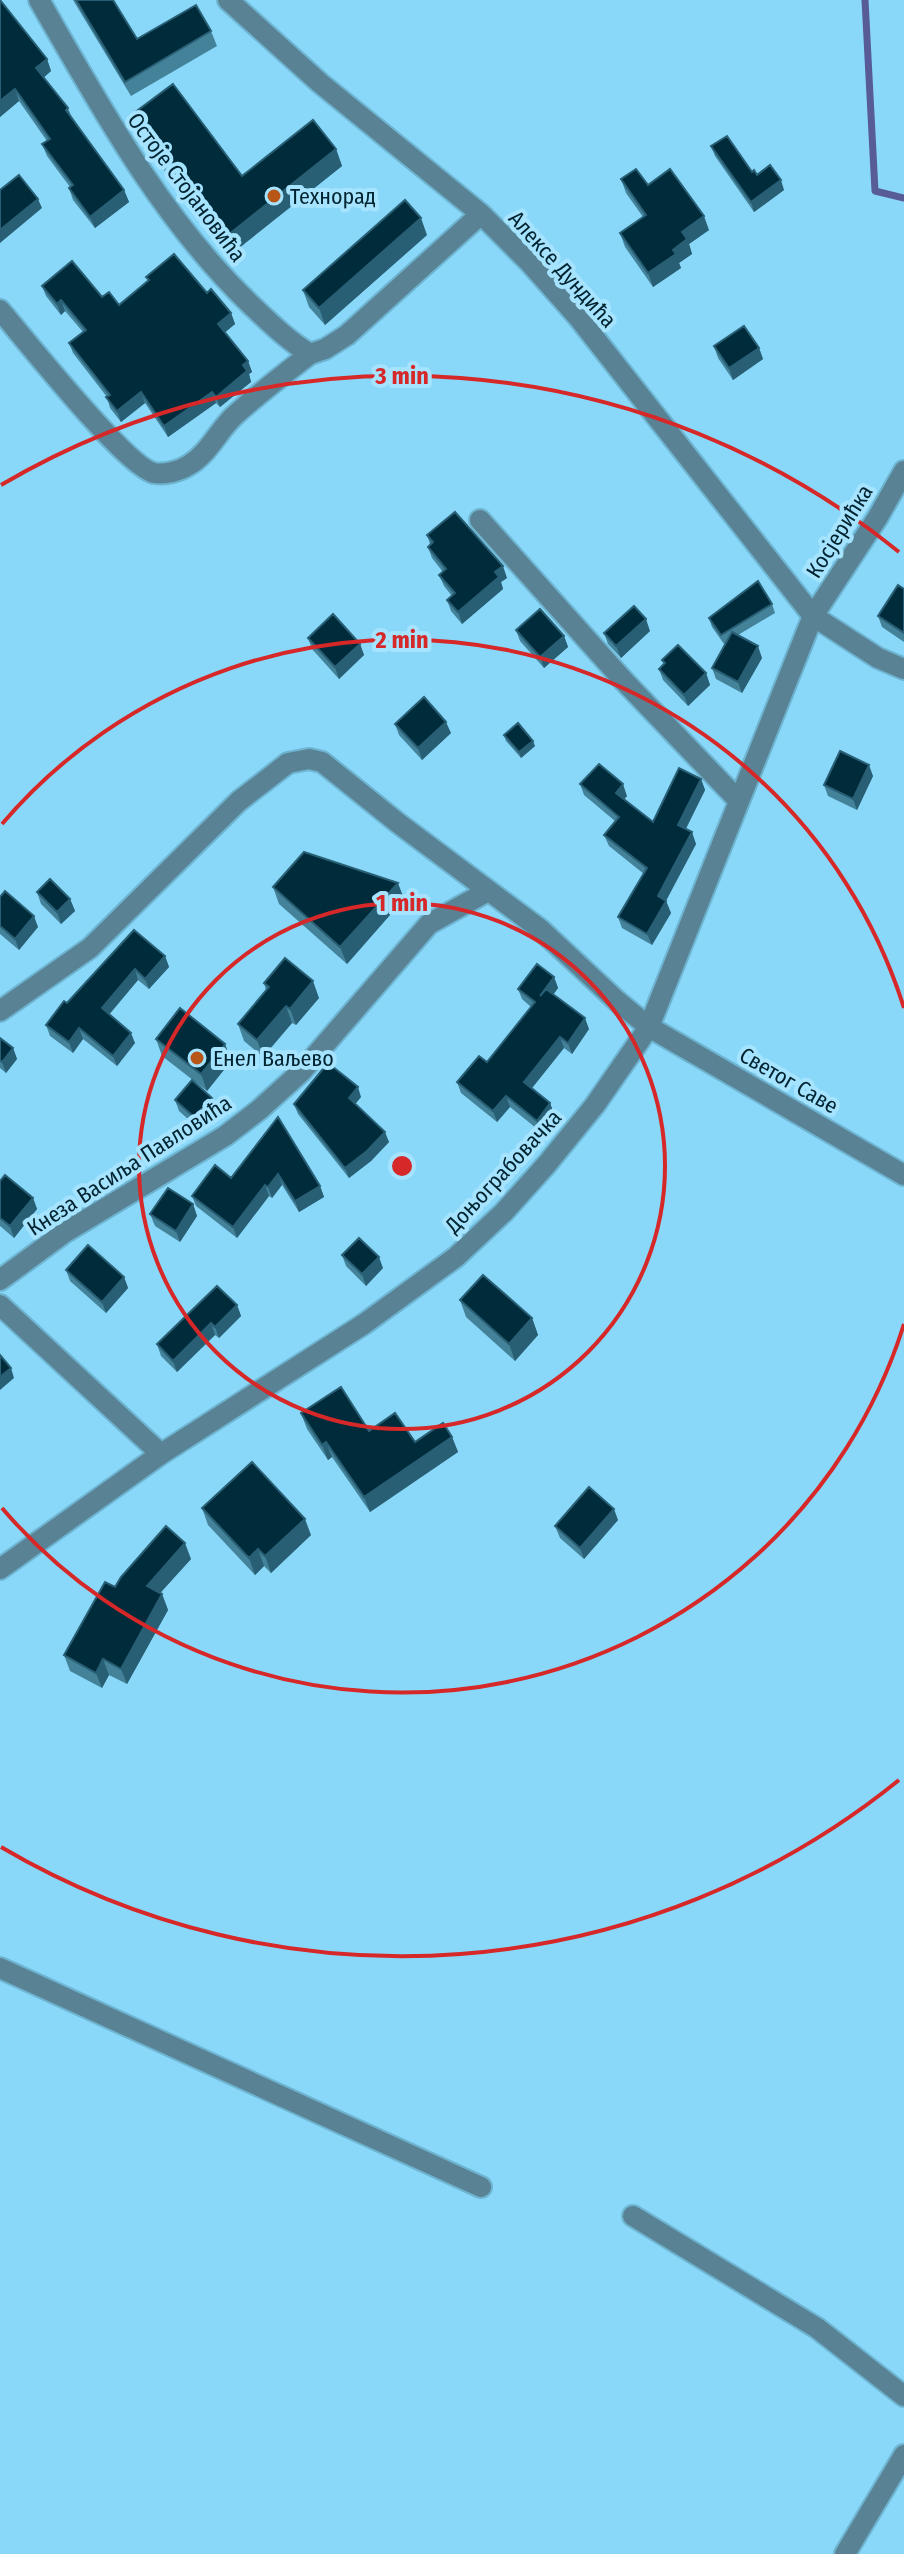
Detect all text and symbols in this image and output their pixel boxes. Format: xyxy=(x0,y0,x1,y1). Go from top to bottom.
street label: Остоје Стојановића xyxy=(122,107,251,267)
place label: Технорад xyxy=(290,183,376,210)
marker: Технорад xyxy=(265,187,283,205)
street label: Алексе Дундића xyxy=(503,205,622,333)
text: 3 min xyxy=(374,362,429,390)
street label: Косјерићка xyxy=(800,480,879,583)
text: 2 min xyxy=(374,626,429,654)
text: 1 min xyxy=(376,889,428,917)
street label: Светог Саве xyxy=(735,1041,843,1119)
place label: Енел Ваљево xyxy=(213,1045,334,1072)
marker: Енел Ваљево xyxy=(188,1049,206,1067)
street label: Кнеза Васиља Павловића xyxy=(22,1089,236,1242)
street label: Доњограбовачка xyxy=(439,1104,567,1239)
centre of rings xyxy=(388,1152,416,1180)

